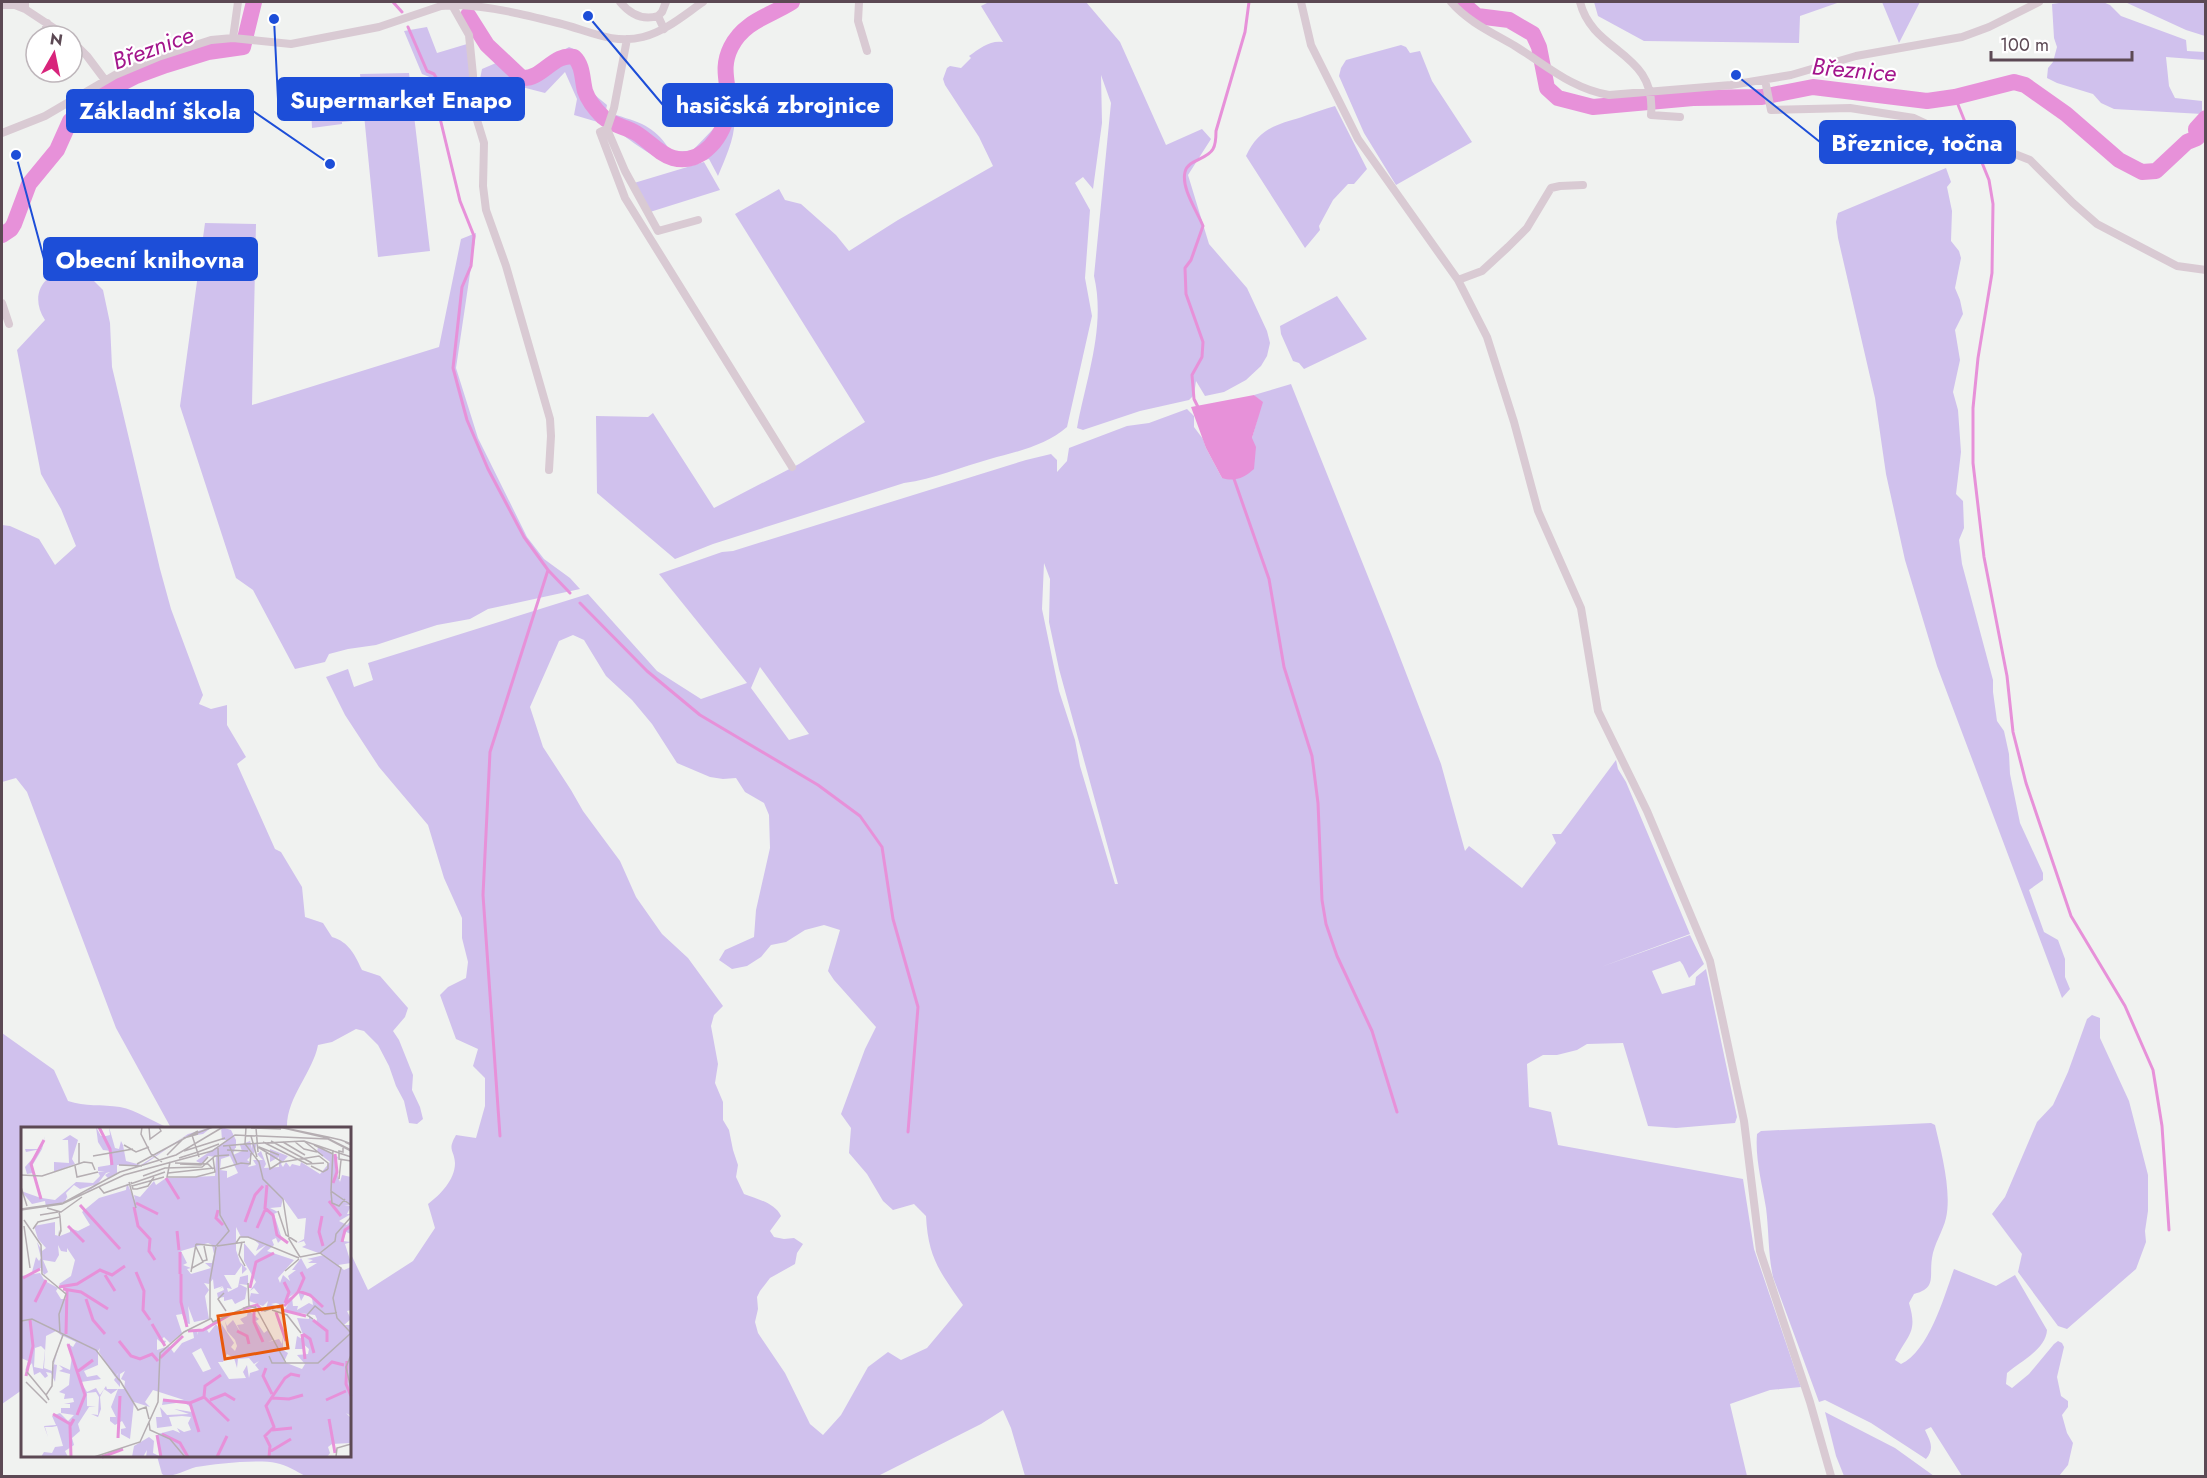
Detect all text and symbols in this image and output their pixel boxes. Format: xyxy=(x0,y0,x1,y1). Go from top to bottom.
water label: Březnice xyxy=(107,17,198,78)
north arrow xyxy=(24,24,84,84)
scale bar xyxy=(1991,24,2132,62)
text: N xyxy=(48,27,64,52)
text: 100 m xyxy=(2000,32,2049,58)
water label: Březnice xyxy=(1810,48,1898,91)
callout: Supermarket Enapo xyxy=(278,78,524,120)
text: Supermarket Enapo xyxy=(290,82,512,117)
callout: hasičská zbrojnice xyxy=(663,84,892,126)
text: hasičská zbrojnice xyxy=(676,87,880,122)
callout: Základní škola xyxy=(67,90,253,132)
text: Základní škola xyxy=(79,93,241,128)
callout: Březnice, točna xyxy=(1820,121,2015,163)
text: Březnice, točna xyxy=(1831,125,2003,160)
callout: Obecní knihovna xyxy=(44,238,257,280)
text: Obecní knihovna xyxy=(56,242,244,277)
inset map xyxy=(21,1127,351,1457)

